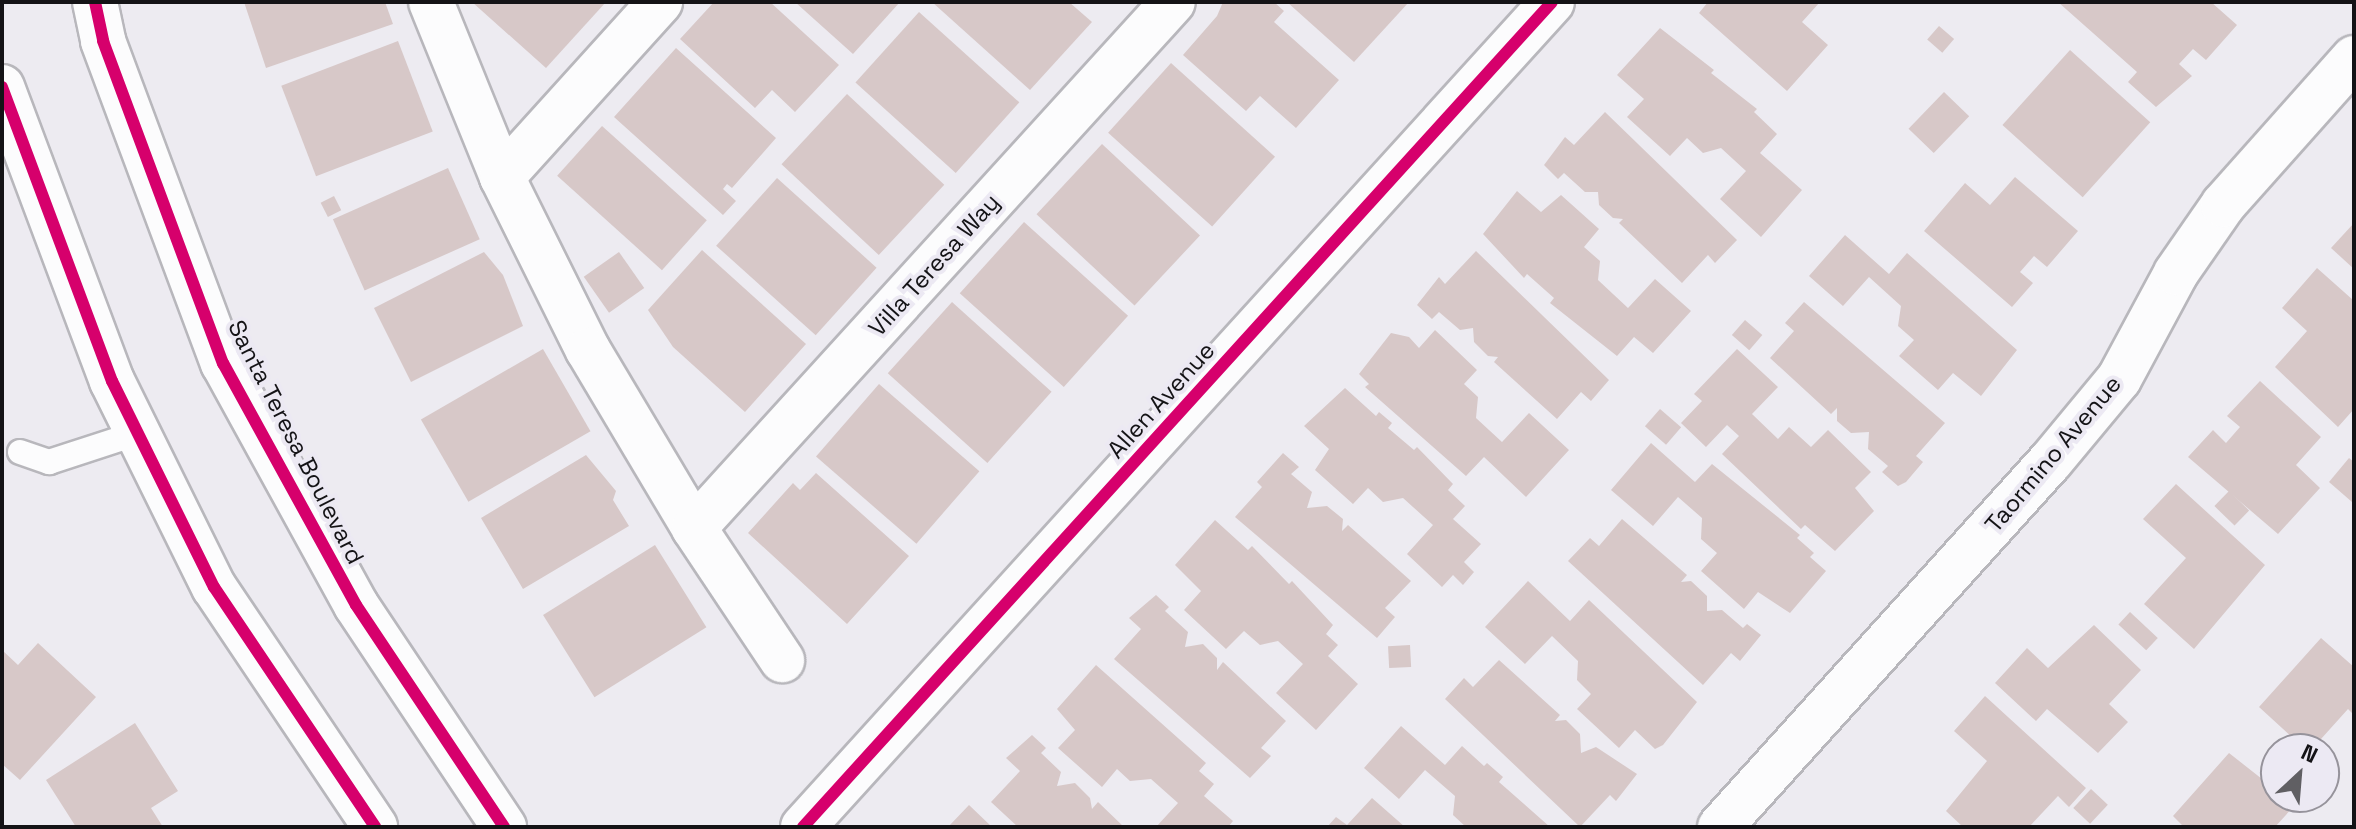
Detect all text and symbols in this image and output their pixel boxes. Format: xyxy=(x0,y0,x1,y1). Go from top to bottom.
street label: Villa Teresa Way xyxy=(862,187,1006,343)
street label: Santa Teresa Boulevard xyxy=(222,315,370,569)
street label: Allen Avenue xyxy=(1101,336,1221,464)
street label: Taormino Avenue xyxy=(1979,370,2127,538)
north arrow xyxy=(2260,733,2340,813)
text: N xyxy=(2297,737,2322,769)

